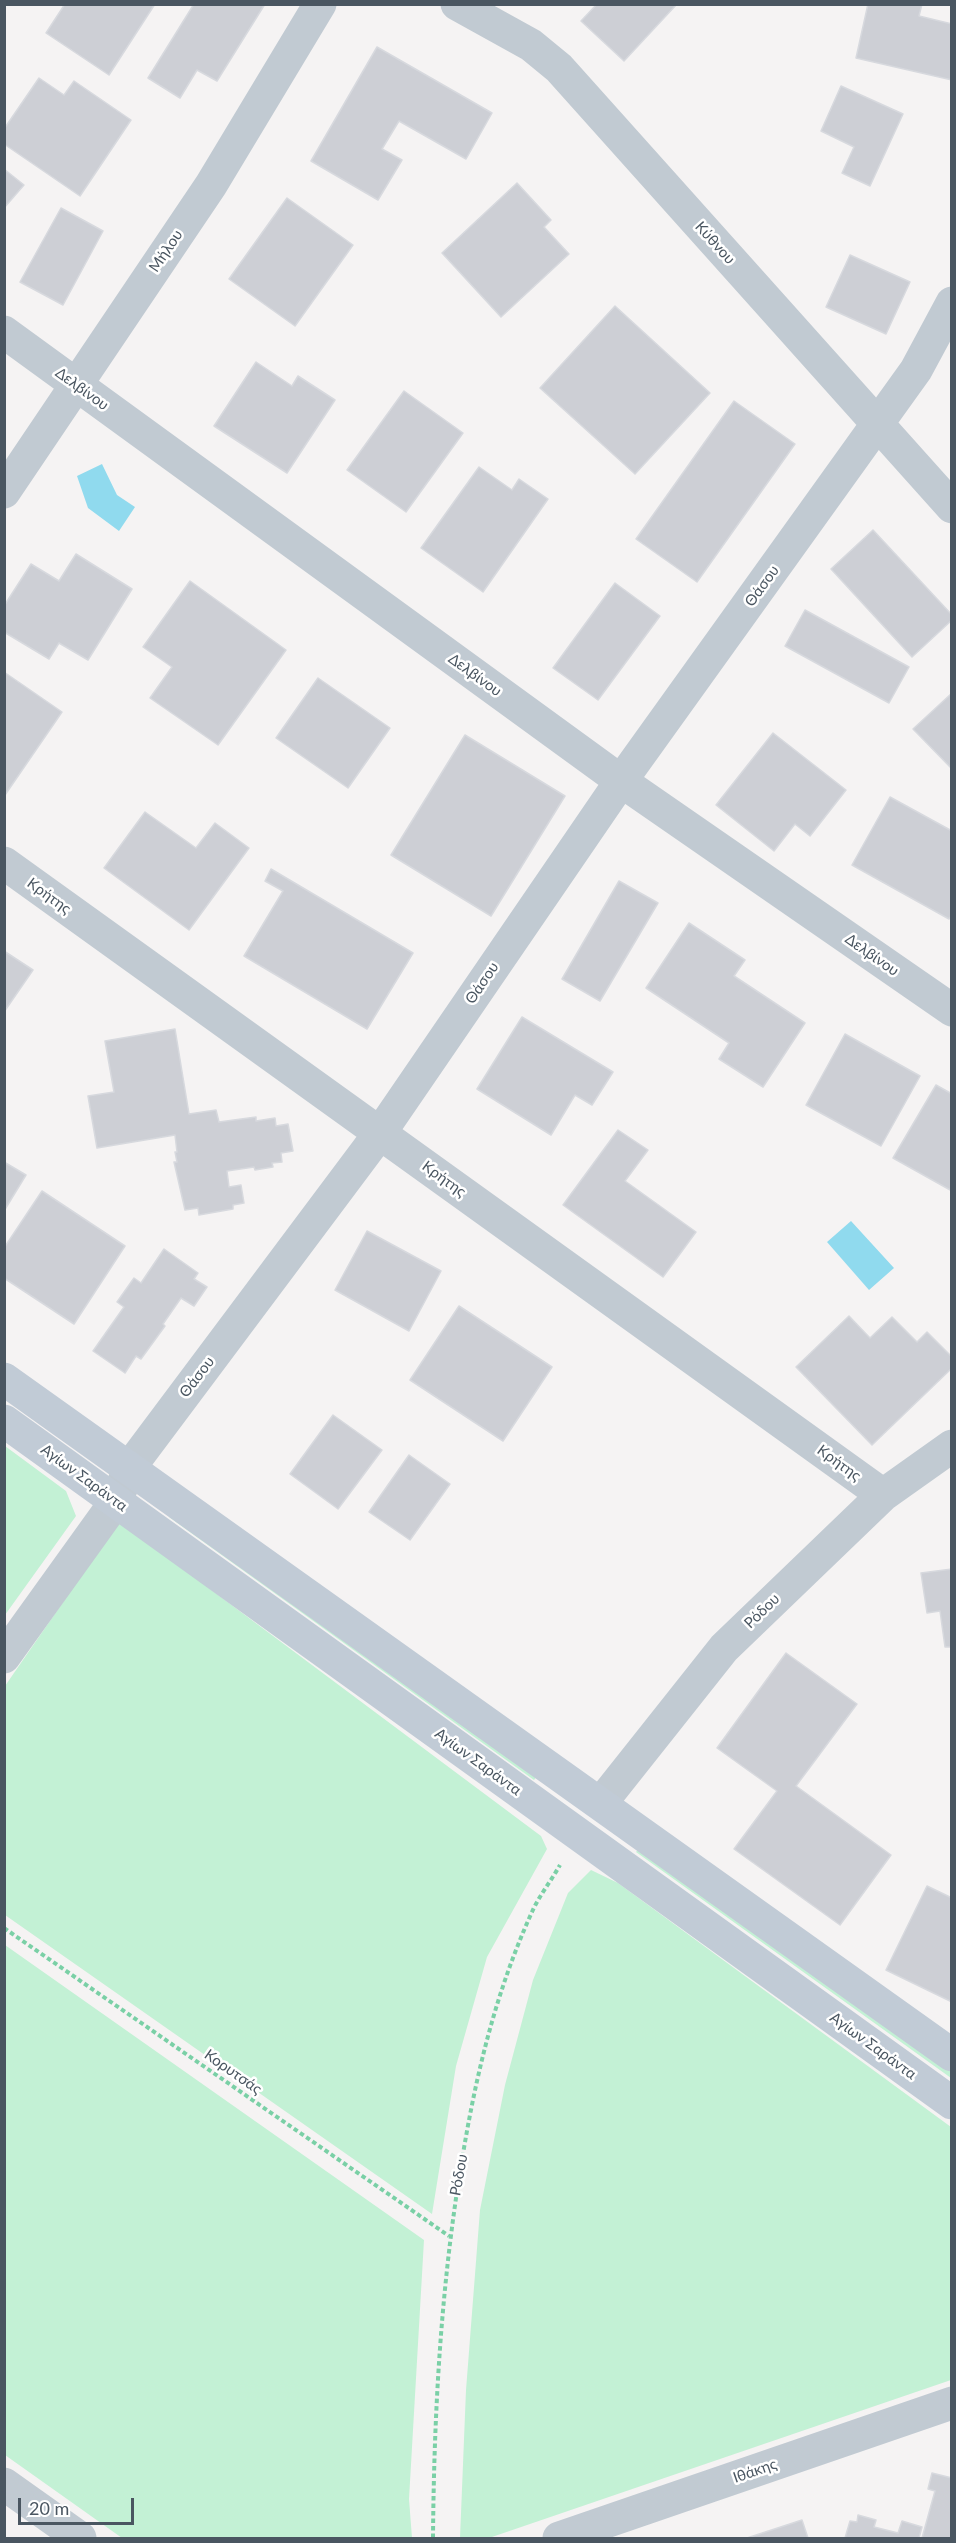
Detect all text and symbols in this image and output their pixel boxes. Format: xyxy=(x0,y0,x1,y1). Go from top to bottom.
street label: Κύθνου xyxy=(691,218,739,268)
street label: Μήλου xyxy=(145,226,187,276)
street label: Δελβίνου xyxy=(52,364,112,414)
street label: Θάσου xyxy=(741,562,783,610)
street label: Δελβίνου xyxy=(445,650,505,700)
street label: Κρήτης xyxy=(24,874,74,918)
street label: Δελβίνου xyxy=(842,930,902,980)
street label: Θάσου xyxy=(462,959,502,1007)
street label: Κρήτης xyxy=(419,1157,469,1201)
street label: Θάσου xyxy=(176,1353,218,1401)
street label: Αγίων Σαράντα xyxy=(37,1441,131,1515)
street label: Κρήτης xyxy=(814,1441,864,1485)
street label: Ρόδου xyxy=(741,1590,783,1632)
street label: Αγίων Σαράντα xyxy=(431,1725,525,1799)
street label: Αγίων Σαράντα xyxy=(826,2009,920,2083)
street label: Κορυτσάς xyxy=(201,2046,265,2098)
street label: Ρόδου xyxy=(446,2153,472,2197)
street label: Ιθάκης xyxy=(731,2455,779,2487)
scale bar xyxy=(21,2486,136,2524)
text: 20 m xyxy=(29,2497,69,2519)

